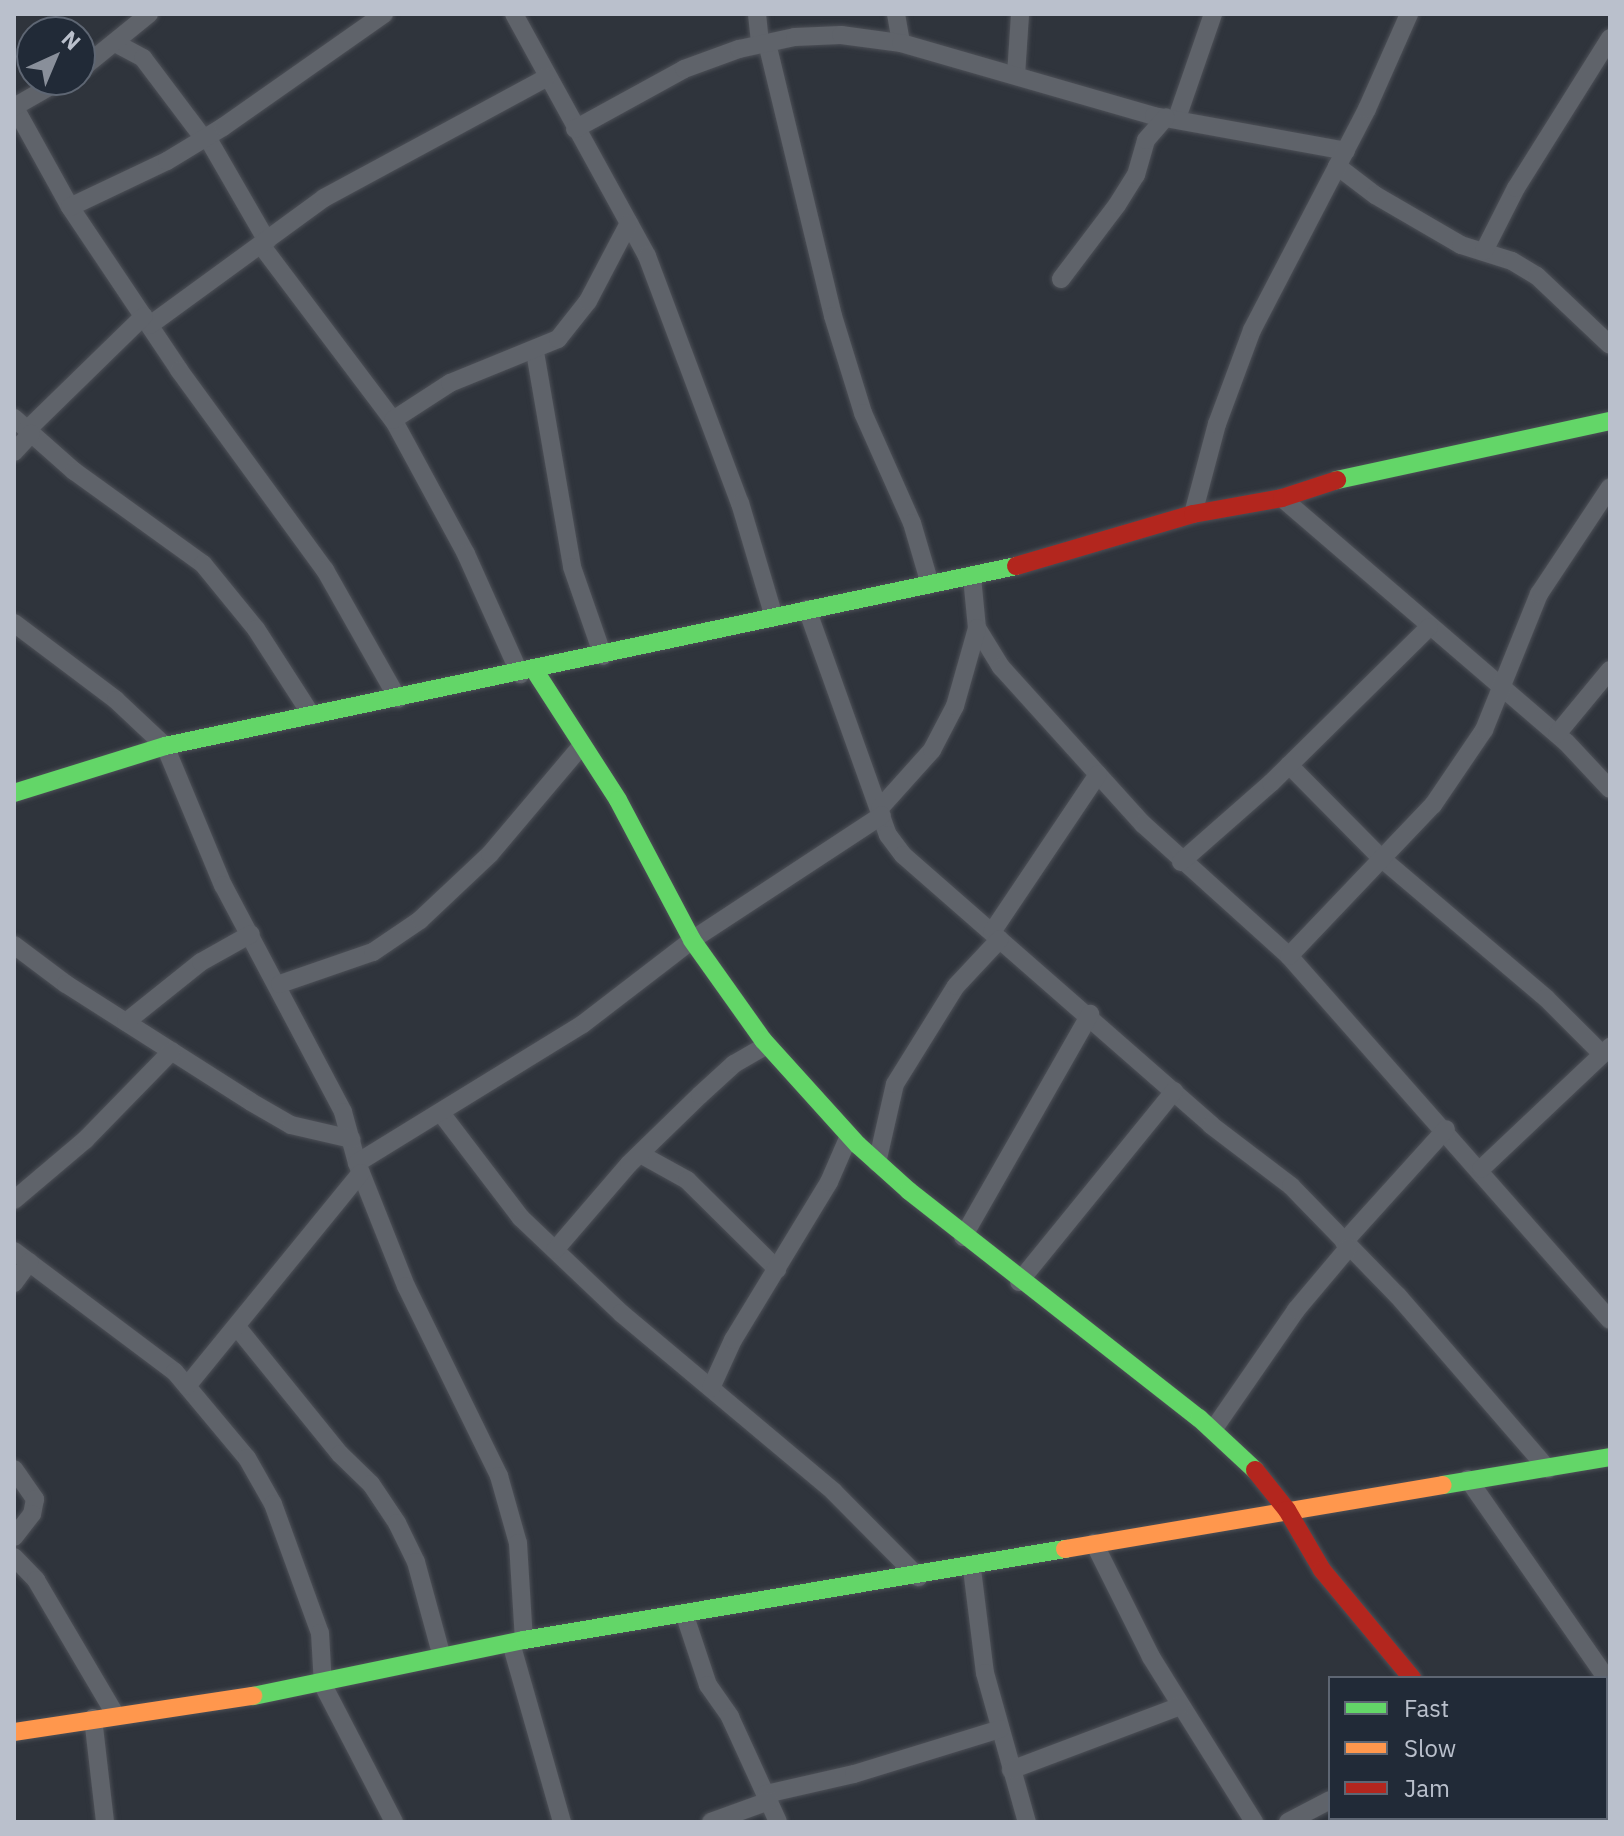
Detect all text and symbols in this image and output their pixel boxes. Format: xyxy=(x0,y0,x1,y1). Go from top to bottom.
north arrow xyxy=(16,16,96,96)
text: N xyxy=(56,24,87,56)
legend xyxy=(1328,1676,1608,1820)
text: Fast xyxy=(1404,1692,1449,1724)
text: Slow xyxy=(1404,1732,1456,1764)
text: Jam xyxy=(1404,1772,1450,1804)

